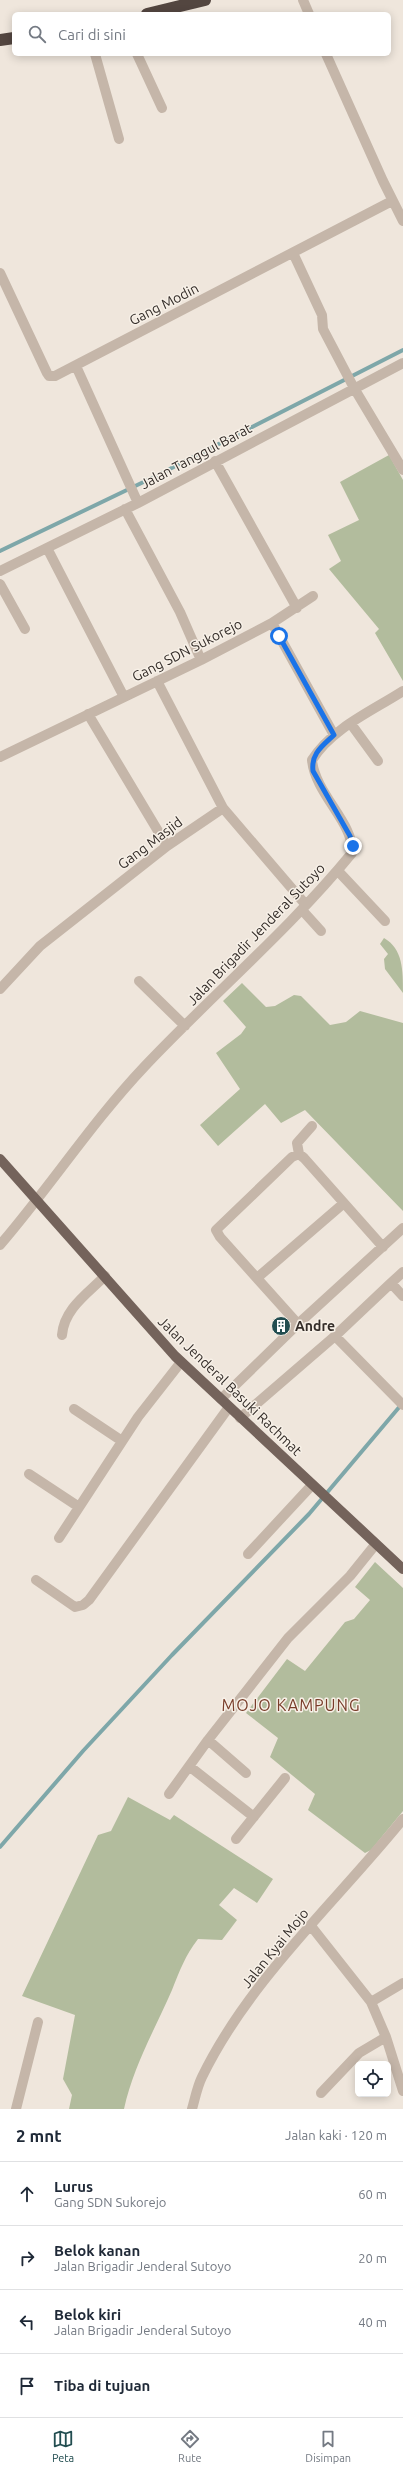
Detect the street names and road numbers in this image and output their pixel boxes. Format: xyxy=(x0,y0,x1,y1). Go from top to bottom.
street label: Gang Modin xyxy=(127,280,201,328)
street label: Jalan Tanggul Barat xyxy=(138,420,255,492)
street label: Gang SDN Sukorejo xyxy=(129,615,245,685)
street label: Gang Masjid xyxy=(115,814,185,872)
street label: Jalan Brigadir Jenderal Sutoyo xyxy=(184,860,328,1008)
street label: Jalan Jenderal Basuki Rachmat xyxy=(155,1313,305,1459)
street label: Jalan Kyai Mojo xyxy=(238,1905,312,1991)

